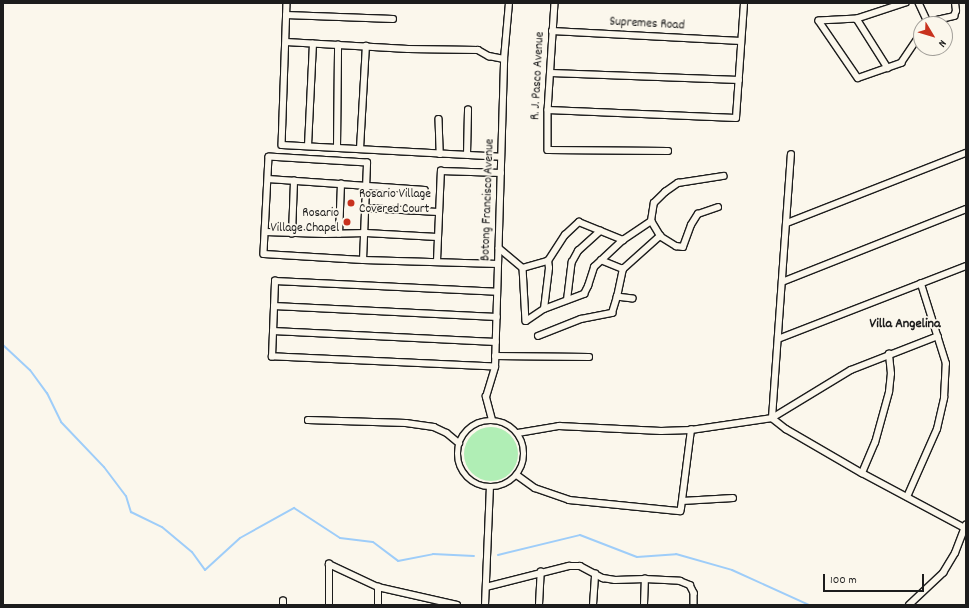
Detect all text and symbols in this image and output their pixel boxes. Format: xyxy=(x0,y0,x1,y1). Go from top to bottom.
street label: Supremes Road xyxy=(609,15,685,35)
north arrow xyxy=(913,16,953,56)
street label: R. J. Pasco Avenue xyxy=(529,31,549,121)
text: N xyxy=(934,36,950,50)
street label: Botong Francisco Avenue xyxy=(479,138,499,262)
place label: Rosario Village Covered Court xyxy=(359,188,431,219)
marker: Rosario Village Covered Court xyxy=(346,198,356,208)
place label: Rosario Village Chapel xyxy=(270,207,339,238)
marker: Rosario Village Chapel xyxy=(342,217,352,227)
district label: Villa Angelina xyxy=(869,316,941,332)
scale bar xyxy=(825,566,926,592)
text: 100 m xyxy=(830,572,857,589)

